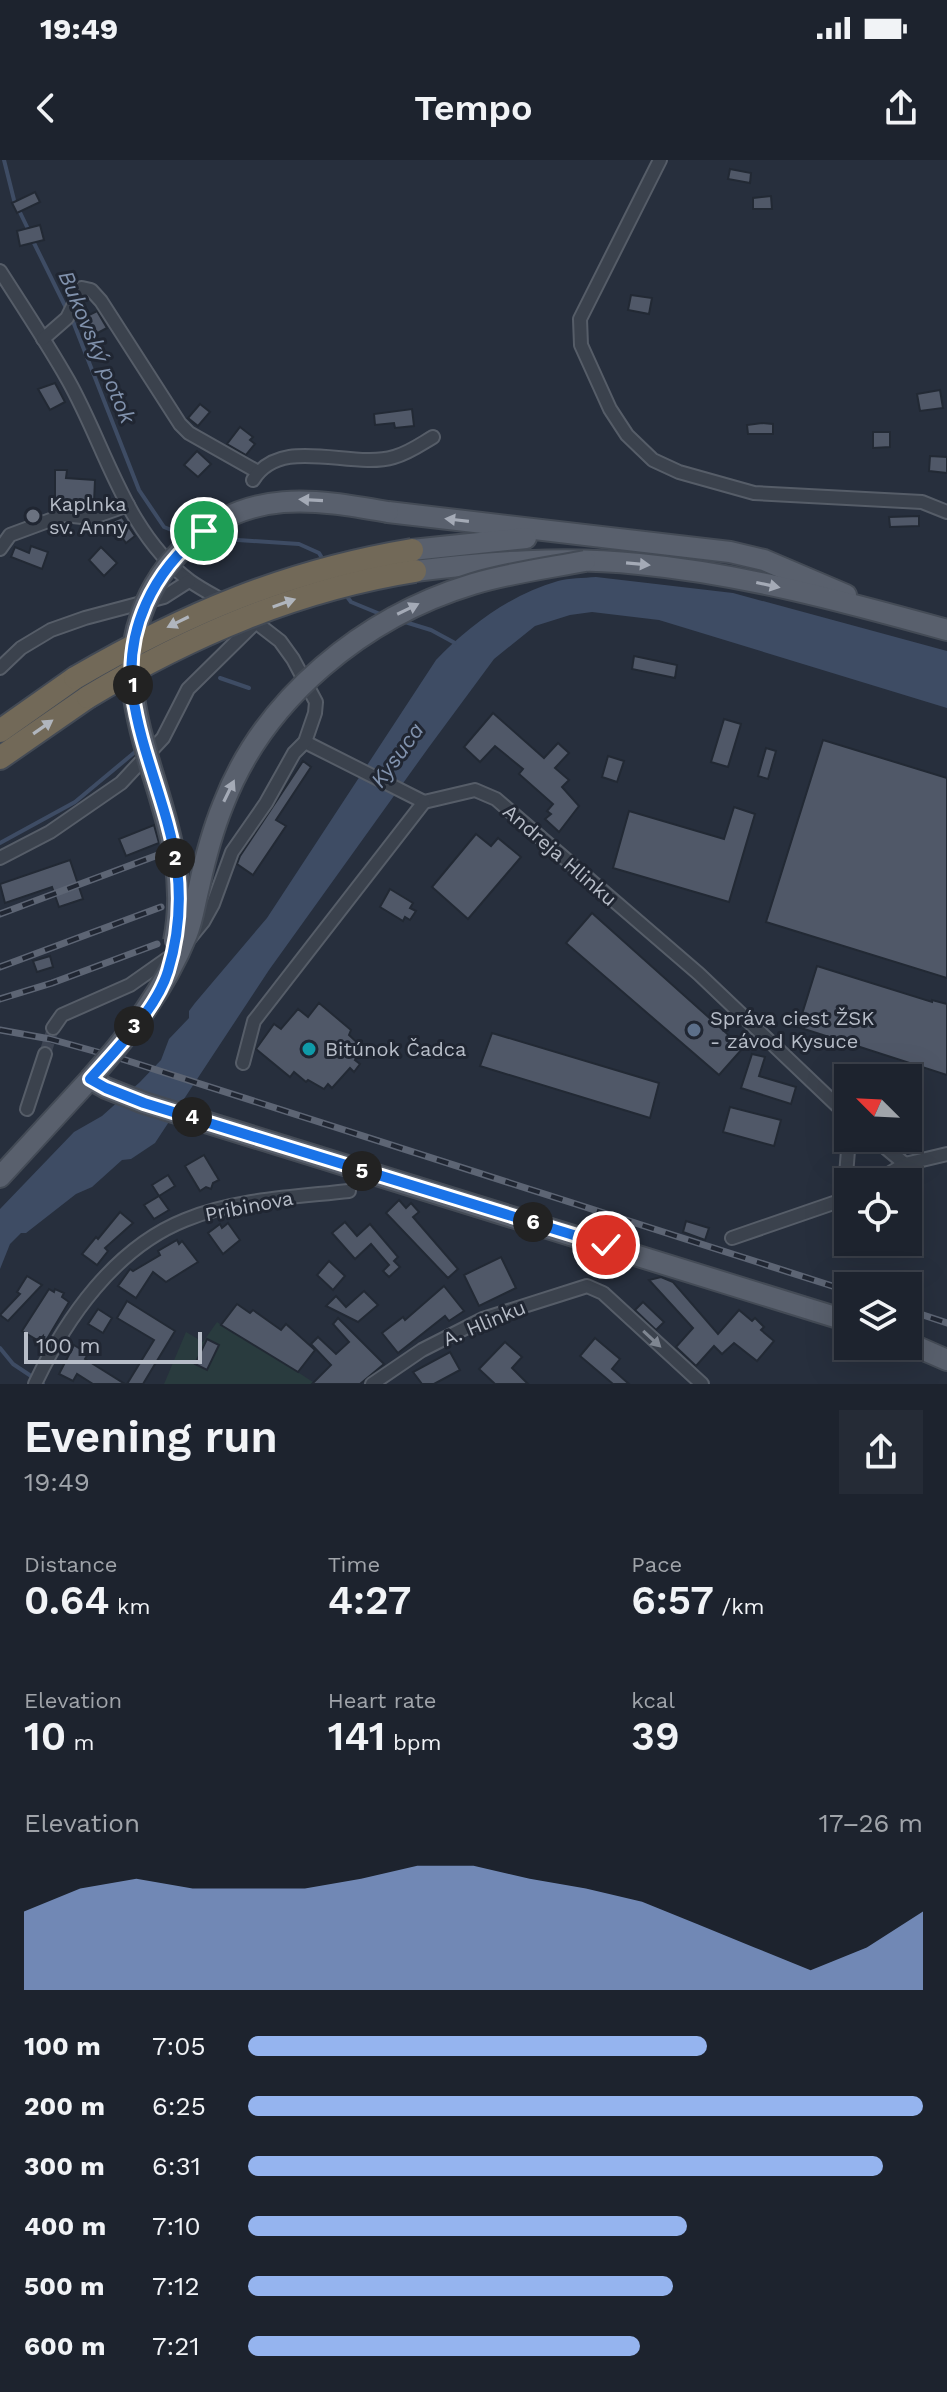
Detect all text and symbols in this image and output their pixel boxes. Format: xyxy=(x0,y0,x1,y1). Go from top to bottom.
text: 19:49 xyxy=(40,11,118,46)
icon: back xyxy=(24,86,68,130)
icon: share xyxy=(879,86,923,130)
text: Tempo xyxy=(414,87,533,129)
water label: Bukovský potok xyxy=(53,267,141,428)
place label: Kaplnka sv. Anny xyxy=(49,492,128,539)
one-way arrow xyxy=(298,494,323,507)
pin xyxy=(170,497,238,565)
marker: Kaplnka sv. Anny xyxy=(24,507,42,525)
icon: arrive xyxy=(182,509,226,553)
one-way arrow xyxy=(444,514,469,527)
one-way arrow xyxy=(626,558,651,571)
one-way arrow xyxy=(756,579,781,592)
one-way arrow xyxy=(272,597,296,609)
one-way arrow xyxy=(396,603,419,616)
one-way arrow xyxy=(166,615,190,629)
pin: 1 xyxy=(113,665,153,705)
text: 1 xyxy=(128,672,138,697)
water label: Kysuca xyxy=(365,718,429,792)
one-way arrow xyxy=(33,720,54,735)
one-way arrow xyxy=(222,780,236,803)
street label: Andreja Hlinku xyxy=(498,799,622,911)
pin: 2 xyxy=(155,838,195,878)
text: 2 xyxy=(168,845,182,870)
pin: 3 xyxy=(114,1006,154,1046)
place label: Správa ciest ŽSK - závod Kysuce xyxy=(710,1006,874,1053)
text: 3 xyxy=(127,1013,141,1038)
marker: Správa ciest ŽSK - závod Kysuce xyxy=(685,1021,703,1039)
place label: Bitúnok Čadca xyxy=(325,1037,466,1061)
marker: Bitúnok Čadca xyxy=(300,1040,318,1058)
north arrow xyxy=(834,1064,922,1152)
map controls xyxy=(834,1064,922,1360)
pin: 4 xyxy=(172,1097,212,1137)
text: 4 xyxy=(185,1104,199,1129)
pin: 5 xyxy=(342,1151,382,1191)
text: 5 xyxy=(356,1158,368,1183)
button: locate xyxy=(834,1168,922,1256)
street label: Pribinova xyxy=(203,1186,295,1226)
pin: 6 xyxy=(513,1202,553,1242)
text: 6 xyxy=(526,1209,540,1234)
pin xyxy=(572,1211,640,1279)
icon: check xyxy=(584,1223,628,1267)
button: layers xyxy=(834,1272,922,1360)
street label: A. Hlinku xyxy=(439,1295,529,1351)
scale bar xyxy=(24,1328,202,1364)
one-way arrow xyxy=(643,1329,662,1347)
text: 100 m xyxy=(36,1333,100,1358)
button: share xyxy=(839,1410,923,1494)
text: Evening run xyxy=(24,1411,278,1463)
text: 19:49 xyxy=(24,1467,90,1497)
text: Distance xyxy=(24,1552,118,1577)
text: Time xyxy=(328,1552,380,1577)
text: Pace xyxy=(631,1552,682,1577)
text: 0.64 xyxy=(24,1577,110,1624)
text: 4:27 xyxy=(328,1577,412,1624)
text: 6:57 xyxy=(631,1577,714,1624)
text: km xyxy=(110,1594,151,1619)
text: /km xyxy=(714,1594,765,1619)
text: Elevation xyxy=(24,1688,122,1713)
text: Heart rate xyxy=(328,1688,436,1713)
text: kcal xyxy=(631,1688,675,1713)
text: 10 xyxy=(24,1713,66,1760)
text: 141 xyxy=(328,1713,385,1760)
text: 39 xyxy=(631,1713,680,1760)
text: m xyxy=(66,1730,95,1755)
text: bpm xyxy=(385,1730,441,1755)
text: Elevation xyxy=(24,1808,140,1838)
text: 17–26 m xyxy=(819,1808,923,1838)
text: 100 m xyxy=(24,2031,101,2061)
text: 7:05 xyxy=(152,2031,206,2061)
text: 200 m xyxy=(24,2091,105,2121)
text: 6:25 xyxy=(152,2091,206,2121)
text: 300 m xyxy=(24,2151,105,2181)
text: 6:31 xyxy=(152,2151,201,2181)
text: 400 m xyxy=(24,2211,106,2241)
text: 7:10 xyxy=(152,2211,201,2241)
text: 500 m xyxy=(24,2271,105,2301)
text: 7:12 xyxy=(152,2271,200,2301)
text: 600 m xyxy=(24,2331,105,2361)
text: 7:21 xyxy=(152,2331,200,2361)

